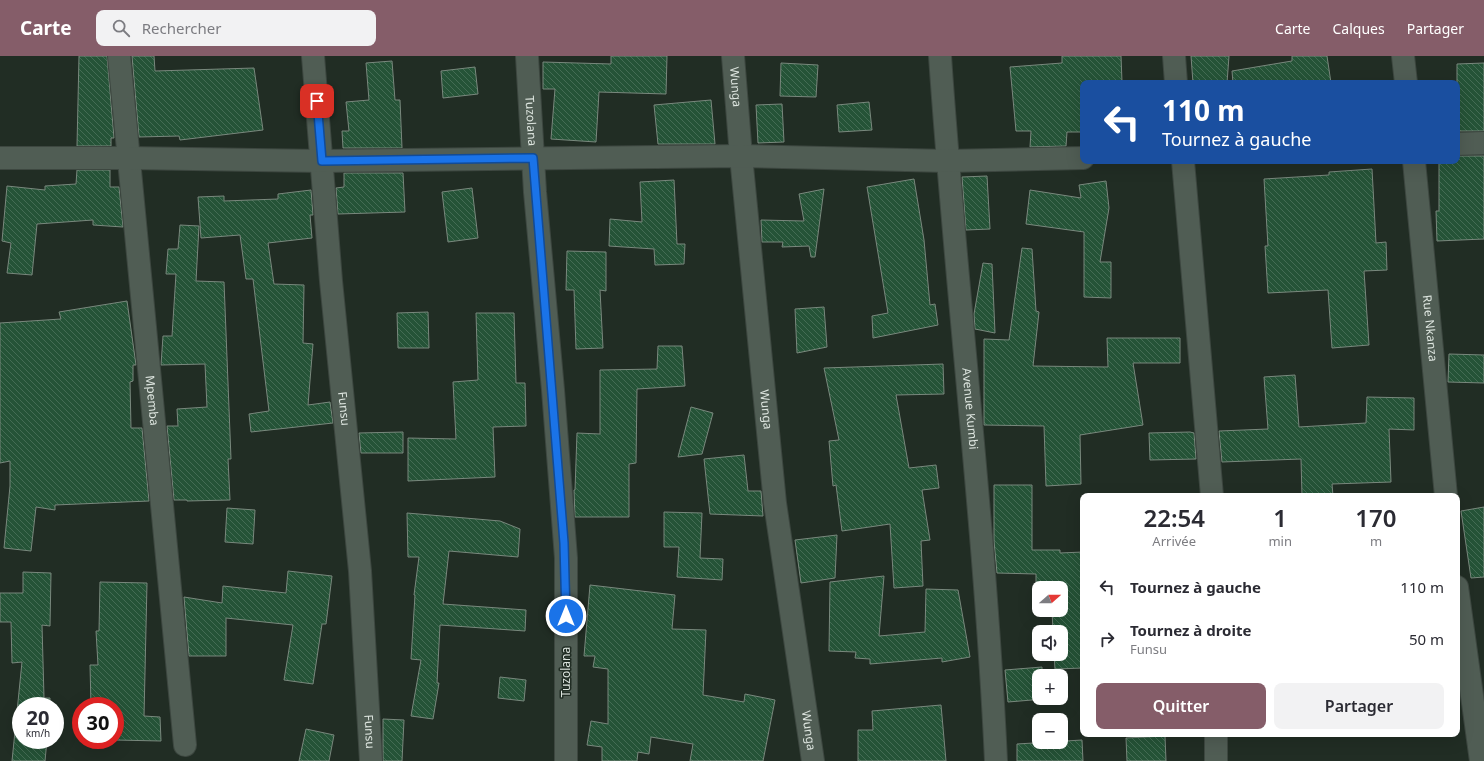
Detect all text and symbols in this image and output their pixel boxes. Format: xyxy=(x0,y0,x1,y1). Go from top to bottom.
search box xyxy=(96,10,376,46)
text: Carte xyxy=(20,15,72,41)
icon: search xyxy=(110,17,132,39)
text: Rechercher xyxy=(142,18,221,38)
text: Carte xyxy=(1275,19,1311,38)
text: Calques xyxy=(1333,19,1385,38)
text: Partager xyxy=(1407,19,1464,38)
street label: Wunga xyxy=(726,66,746,107)
pin xyxy=(300,84,334,118)
icon: arrive xyxy=(306,90,328,112)
text: 110 m xyxy=(1162,91,1245,129)
street label: Tuzolana xyxy=(521,95,541,147)
icon: left xyxy=(1096,96,1148,148)
text: Tournez à gauche xyxy=(1162,127,1311,151)
street label: Rue Nkanza xyxy=(1419,294,1442,362)
street label: Avenue Kumbi xyxy=(958,367,983,450)
street label: Mpemba xyxy=(142,374,163,426)
street label: Wunga xyxy=(756,389,777,430)
street label: Funsu xyxy=(334,391,354,426)
text: 22:54 xyxy=(1143,501,1205,534)
text: 1 xyxy=(1273,501,1287,534)
text: 170 xyxy=(1355,501,1397,534)
text: Arrivée xyxy=(1152,532,1196,550)
text: min xyxy=(1268,532,1292,550)
text: m xyxy=(1370,532,1382,550)
icon: left xyxy=(1096,576,1118,598)
text: Tournez à gauche xyxy=(1130,577,1261,597)
text: 110 m xyxy=(1400,577,1444,597)
north arrow xyxy=(1032,581,1068,617)
map controls xyxy=(1032,581,1068,749)
position arrow xyxy=(545,595,587,637)
text: Tournez à droite xyxy=(1130,620,1251,640)
button: sound xyxy=(1032,625,1068,661)
icon: right xyxy=(1096,628,1118,650)
text: 50 m xyxy=(1409,629,1444,649)
text: Funsu xyxy=(1130,640,1167,658)
street label: Tuzolana xyxy=(557,647,574,697)
button: + xyxy=(1032,669,1068,705)
button: Quitter xyxy=(1096,683,1266,729)
button: Partager xyxy=(1274,683,1444,729)
speed limit sign: 30 xyxy=(72,697,124,749)
text: 20 xyxy=(27,704,49,731)
street label: Wunga xyxy=(798,709,820,752)
button: − xyxy=(1032,713,1068,749)
street label: Funsu xyxy=(360,714,379,749)
text: km/h xyxy=(26,726,50,740)

